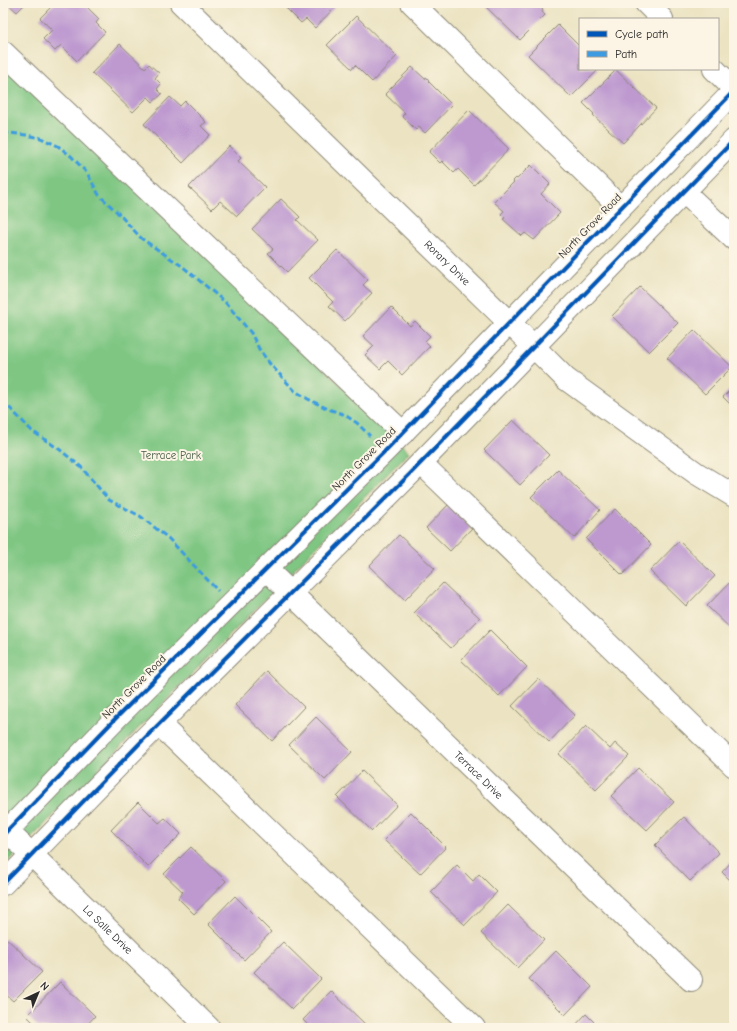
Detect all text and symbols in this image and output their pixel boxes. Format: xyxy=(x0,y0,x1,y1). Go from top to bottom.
legend xyxy=(579,18,719,70)
text: Cycle path xyxy=(615,27,668,41)
text: Path xyxy=(615,47,637,61)
street label: North Grove Road xyxy=(556,191,624,261)
street label: Rorary Drive xyxy=(422,237,473,288)
street label: North Grove Road xyxy=(329,424,399,494)
park label: Terrace Park xyxy=(141,449,202,462)
street label: North Grove Road xyxy=(99,652,169,722)
street label: Terrace Drive xyxy=(452,748,506,802)
street label: La Salle Drive xyxy=(81,902,136,957)
north arrow xyxy=(18,973,58,1013)
text: N xyxy=(37,979,52,993)

